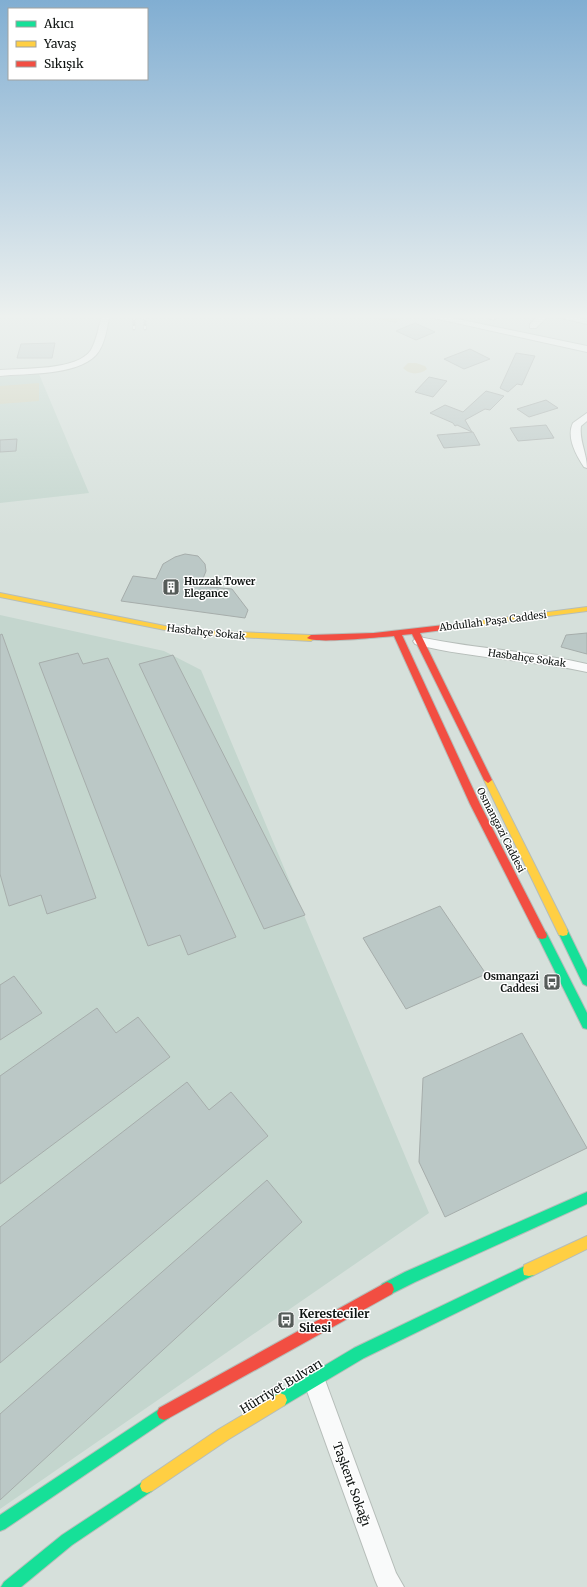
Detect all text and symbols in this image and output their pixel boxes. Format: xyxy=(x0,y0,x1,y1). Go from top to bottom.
legend xyxy=(8,8,148,80)
text: Akıcı xyxy=(43,16,74,31)
text: Yavaş xyxy=(43,36,76,51)
text: Sıkışık xyxy=(44,56,84,71)
place label: Huzzak Tower Elegance xyxy=(184,575,256,600)
building icon: Huzzak Tower Elegance xyxy=(161,577,181,597)
street label: Abdullah Paşa Caddesi xyxy=(438,608,547,634)
street label: Hasbahçe Sokak xyxy=(166,621,246,643)
street label: Hasbahçe Sokak xyxy=(487,646,567,670)
street label: Osmangazi Caddesi xyxy=(474,785,528,875)
place label: Osmangazi̇ Caddesi̇ xyxy=(483,970,540,995)
bus stop icon: Osmangazi̇ Caddesi̇ xyxy=(542,972,562,992)
place label: Keresteciler Sitesi xyxy=(299,1306,370,1335)
bus stop icon: Keresteciler Sitesi xyxy=(276,1310,296,1330)
street label: Hürriyet Bulvarı xyxy=(237,1355,325,1417)
street label: Taşkent Sokağı xyxy=(330,1440,374,1528)

